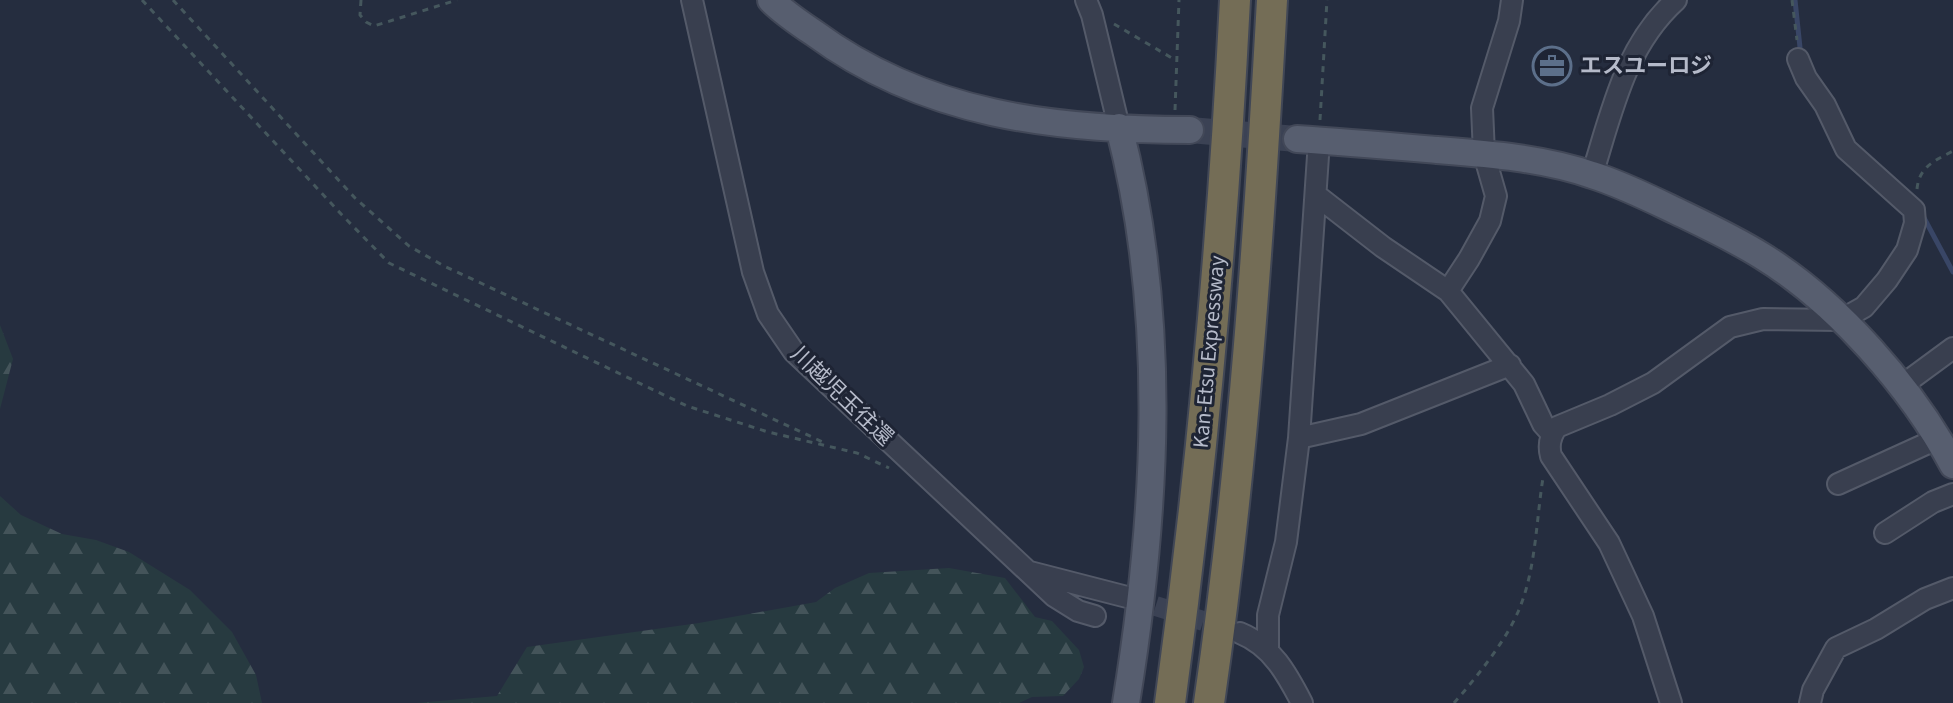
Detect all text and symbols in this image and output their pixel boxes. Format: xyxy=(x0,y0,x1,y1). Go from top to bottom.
office icon: エスユーロジ xyxy=(1531,45,1573,87)
place label: エスユーロジ xyxy=(1580,50,1712,82)
street label: Kan-Etsu Expressway xyxy=(1185,254,1233,450)
street label: 川越児玉往還 xyxy=(783,339,901,453)

